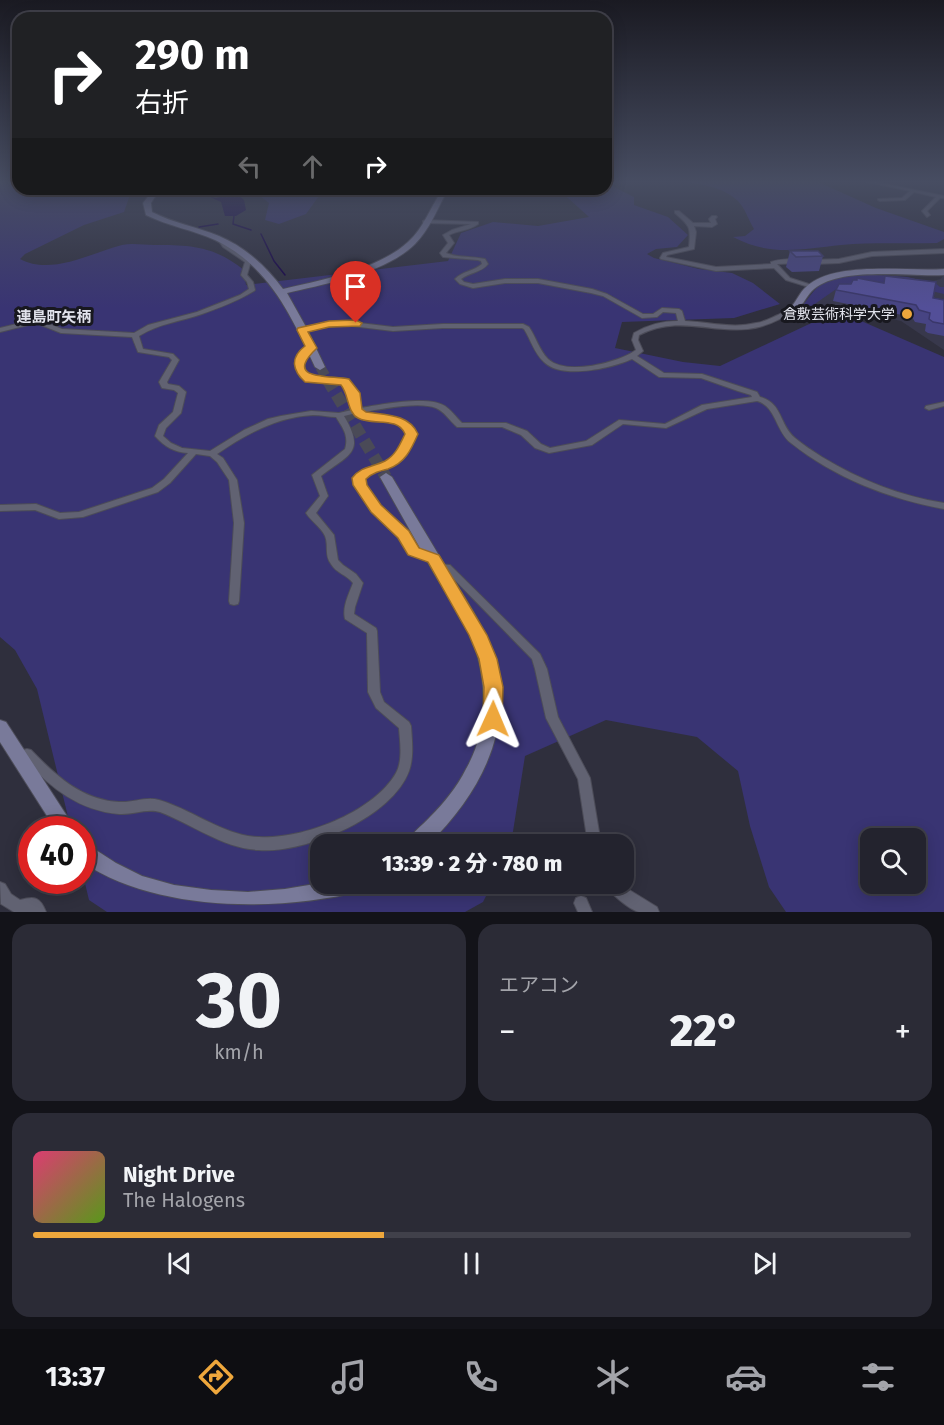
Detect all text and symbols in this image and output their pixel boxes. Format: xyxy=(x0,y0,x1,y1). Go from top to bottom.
text: 290 m xyxy=(135,30,250,80)
icon: right xyxy=(36,36,114,114)
text: 右折 xyxy=(135,87,189,119)
icon: left xyxy=(233,150,266,183)
icon: ahead xyxy=(296,150,329,183)
icon: right xyxy=(359,150,392,183)
pin xyxy=(330,261,381,323)
icon: arrive xyxy=(339,270,372,303)
place label: 倉敷芸術科学大学 xyxy=(783,306,895,323)
marker: 倉敷芸術科学大学 xyxy=(900,307,914,321)
district label: 連島町矢柄 xyxy=(16,308,92,326)
position arrow xyxy=(461,687,525,751)
speed limit sign: 40 xyxy=(18,816,96,894)
map controls xyxy=(860,828,926,894)
button: search xyxy=(860,828,926,894)
text: 13:39 · 2 分 · 780 m xyxy=(382,850,562,877)
text: 30 xyxy=(196,954,282,1048)
text: エアコン xyxy=(499,973,579,997)
text: 22° xyxy=(670,1004,740,1058)
text: − xyxy=(499,1012,516,1052)
text: + xyxy=(895,1012,911,1052)
text: km/h xyxy=(214,1040,264,1064)
text: Night Drive xyxy=(123,1161,235,1188)
text: The Halogens xyxy=(123,1188,245,1212)
icon: previous xyxy=(163,1247,196,1280)
icon: pause xyxy=(455,1247,488,1280)
icon: next xyxy=(748,1247,781,1280)
icon: directions xyxy=(195,1356,237,1398)
icon: music xyxy=(328,1356,370,1398)
icon: phone xyxy=(460,1356,502,1398)
icon: climate xyxy=(592,1356,634,1398)
icon: car xyxy=(725,1356,767,1398)
icon: filters xyxy=(857,1356,899,1398)
text: 13:37 xyxy=(45,1361,105,1393)

